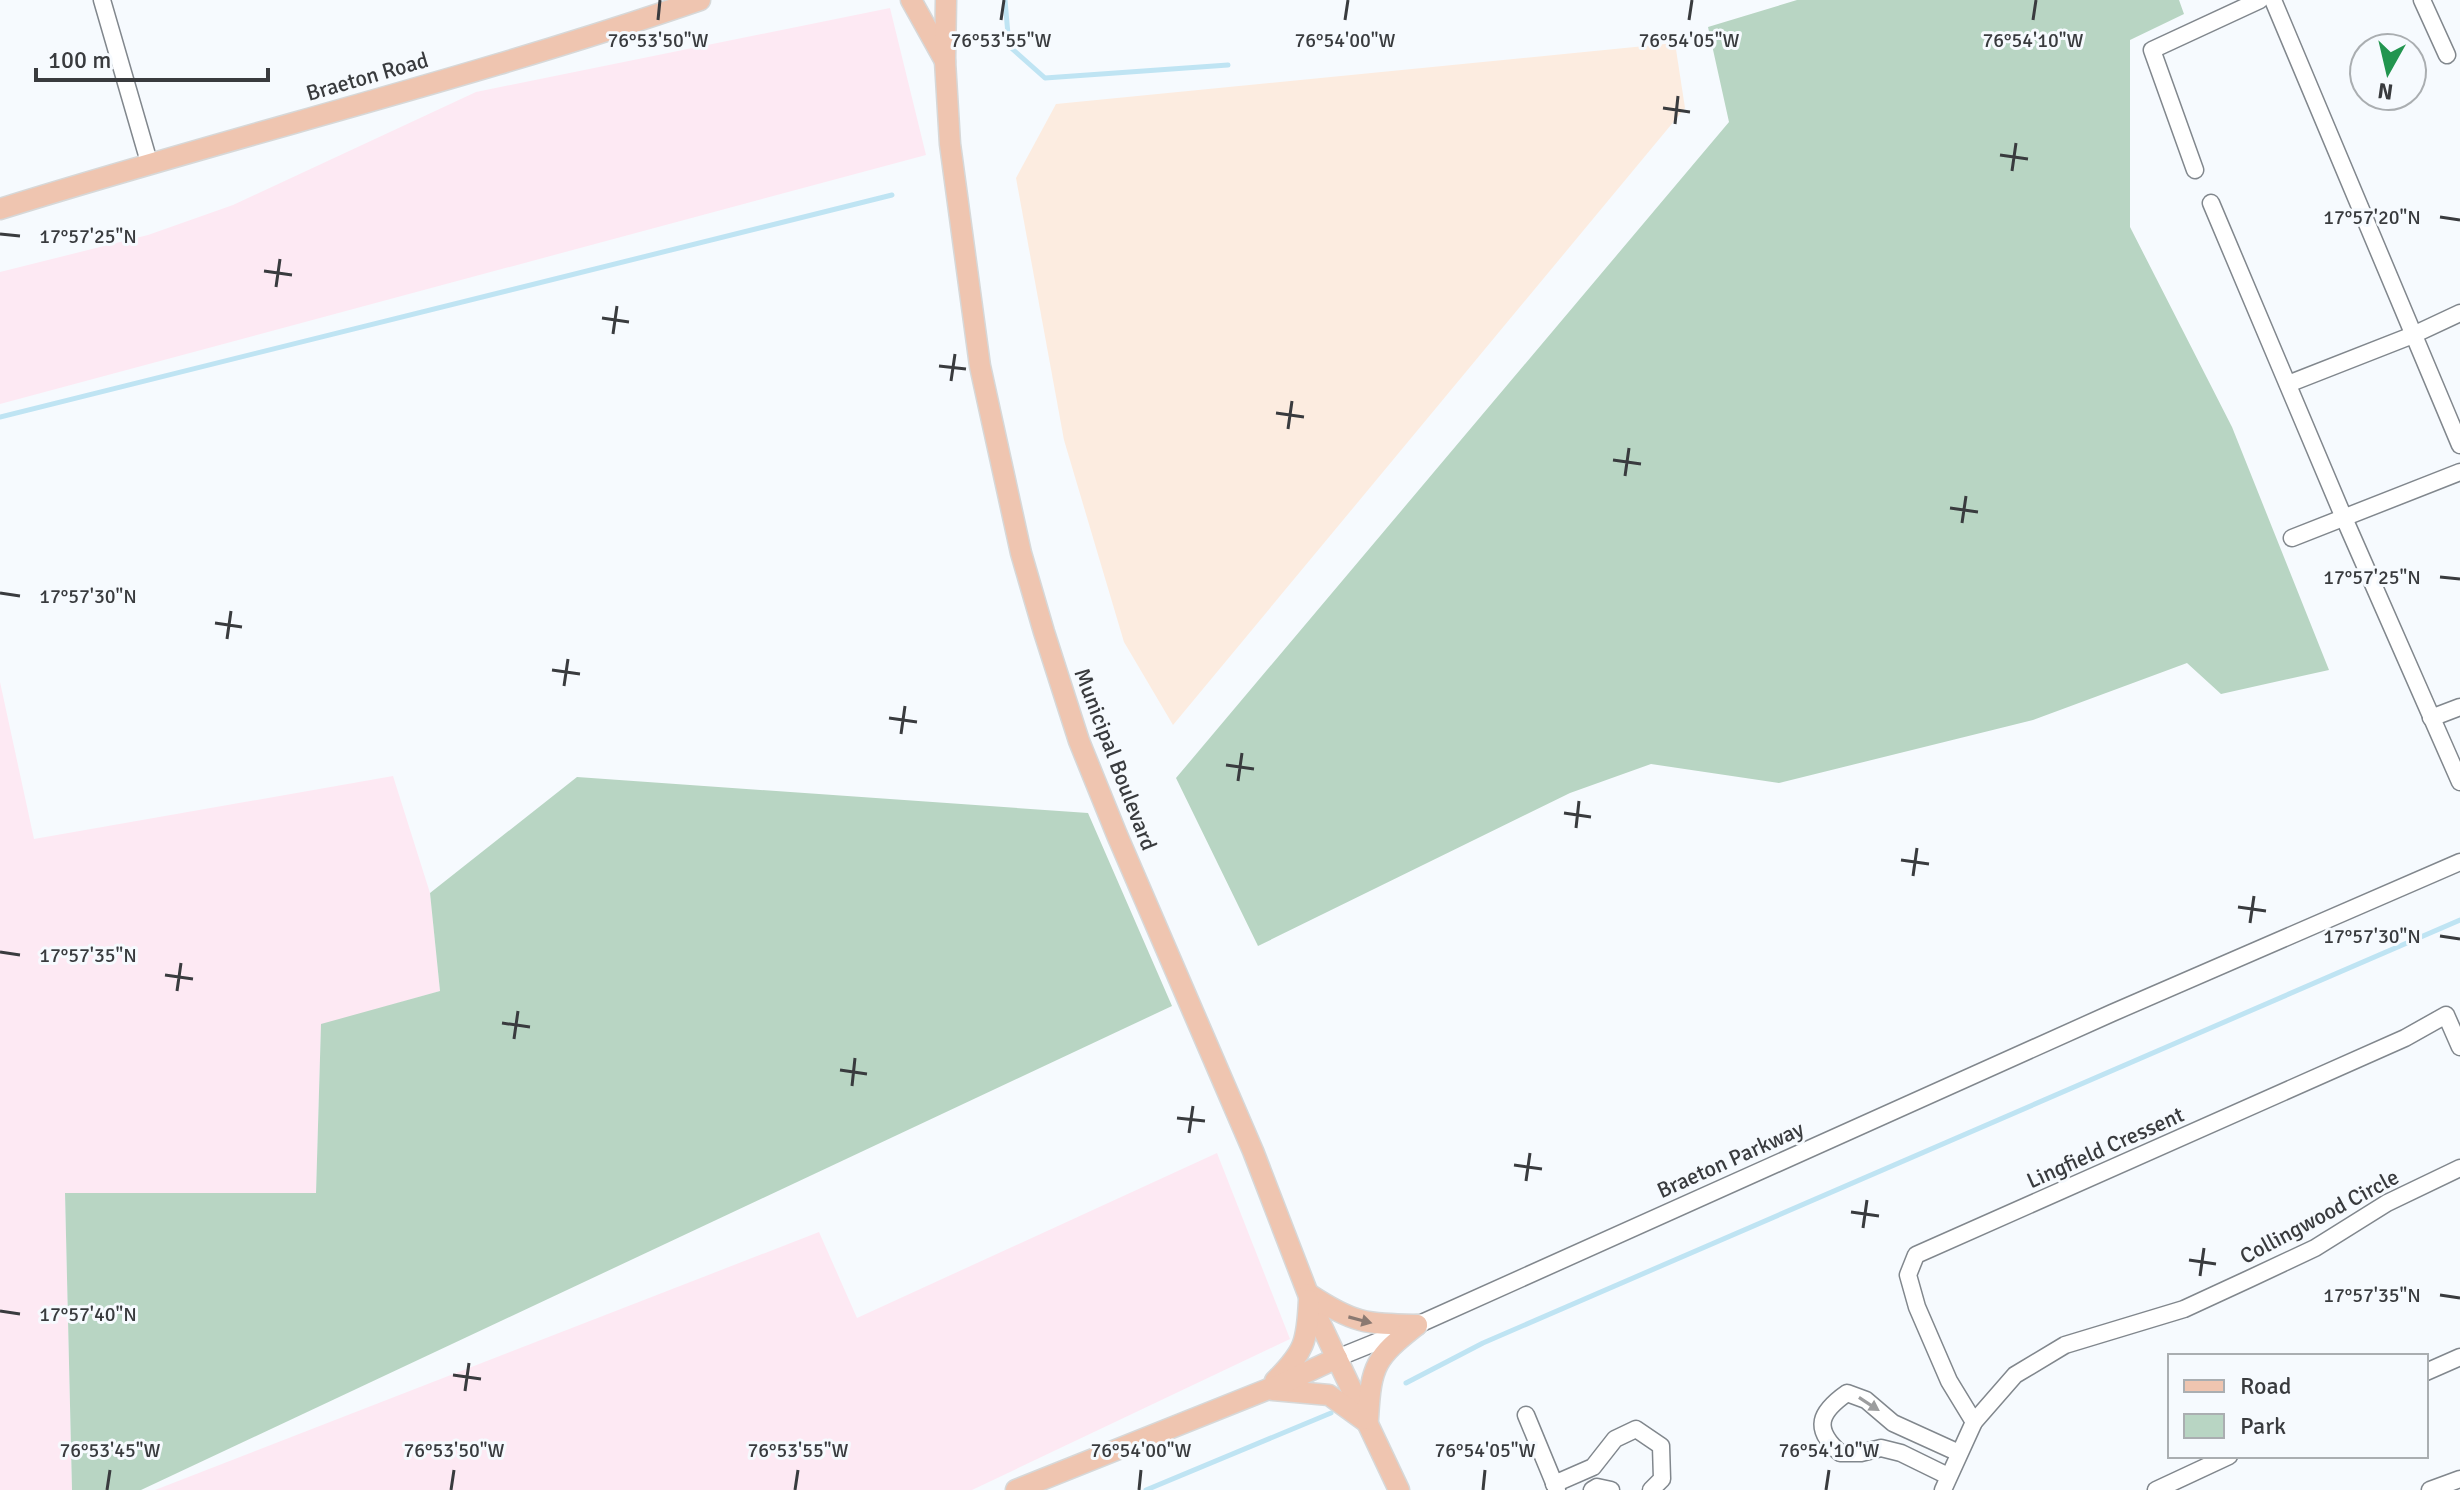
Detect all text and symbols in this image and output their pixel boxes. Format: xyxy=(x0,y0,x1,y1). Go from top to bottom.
text: 76°53'50"W xyxy=(607,28,709,53)
text: 76°53'55"W xyxy=(950,28,1052,53)
text: 76°54'00"W xyxy=(1294,28,1396,53)
text: 76°54'05"W xyxy=(1638,28,1740,53)
text: 76°54'10"W xyxy=(1982,28,2084,53)
scale bar xyxy=(36,32,268,82)
north arrow xyxy=(2348,32,2428,112)
text: 100 m xyxy=(48,45,111,75)
street label: Braeton Road xyxy=(303,46,431,107)
text: N xyxy=(2376,77,2395,106)
text: 17°57'20"N xyxy=(2323,205,2421,230)
text: 17°57'25"N xyxy=(39,224,137,249)
text: 17°57'25"N xyxy=(2323,565,2421,590)
text: 17°57'30"N xyxy=(39,584,137,609)
street label: Municipal Boulevard xyxy=(1068,664,1163,854)
text: 17°57'30"N xyxy=(2323,924,2421,949)
text: 17°57'35"N xyxy=(39,943,137,968)
street label: Lingfield Cressent xyxy=(2022,1101,2188,1194)
street label: Braeton Parkway xyxy=(1653,1115,1808,1204)
street label: Collingwood Circle xyxy=(2235,1163,2403,1270)
text: 17°57'35"N xyxy=(2323,1283,2421,1308)
text: 17°57'40"N xyxy=(39,1302,137,1327)
one-way arrow xyxy=(1348,1314,1372,1327)
legend xyxy=(2168,1354,2428,1458)
text: Road xyxy=(2240,1371,2291,1401)
one-way arrow xyxy=(1859,1397,1880,1412)
text: Park xyxy=(2240,1411,2286,1441)
text: 76°53'45"W xyxy=(59,1438,161,1463)
text: 76°53'50"W xyxy=(403,1438,505,1463)
text: 76°53'55"W xyxy=(747,1438,849,1463)
text: 76°54'00"W xyxy=(1090,1438,1192,1463)
text: 76°54'05"W xyxy=(1434,1438,1536,1463)
text: 76°54'10"W xyxy=(1778,1438,1880,1463)

